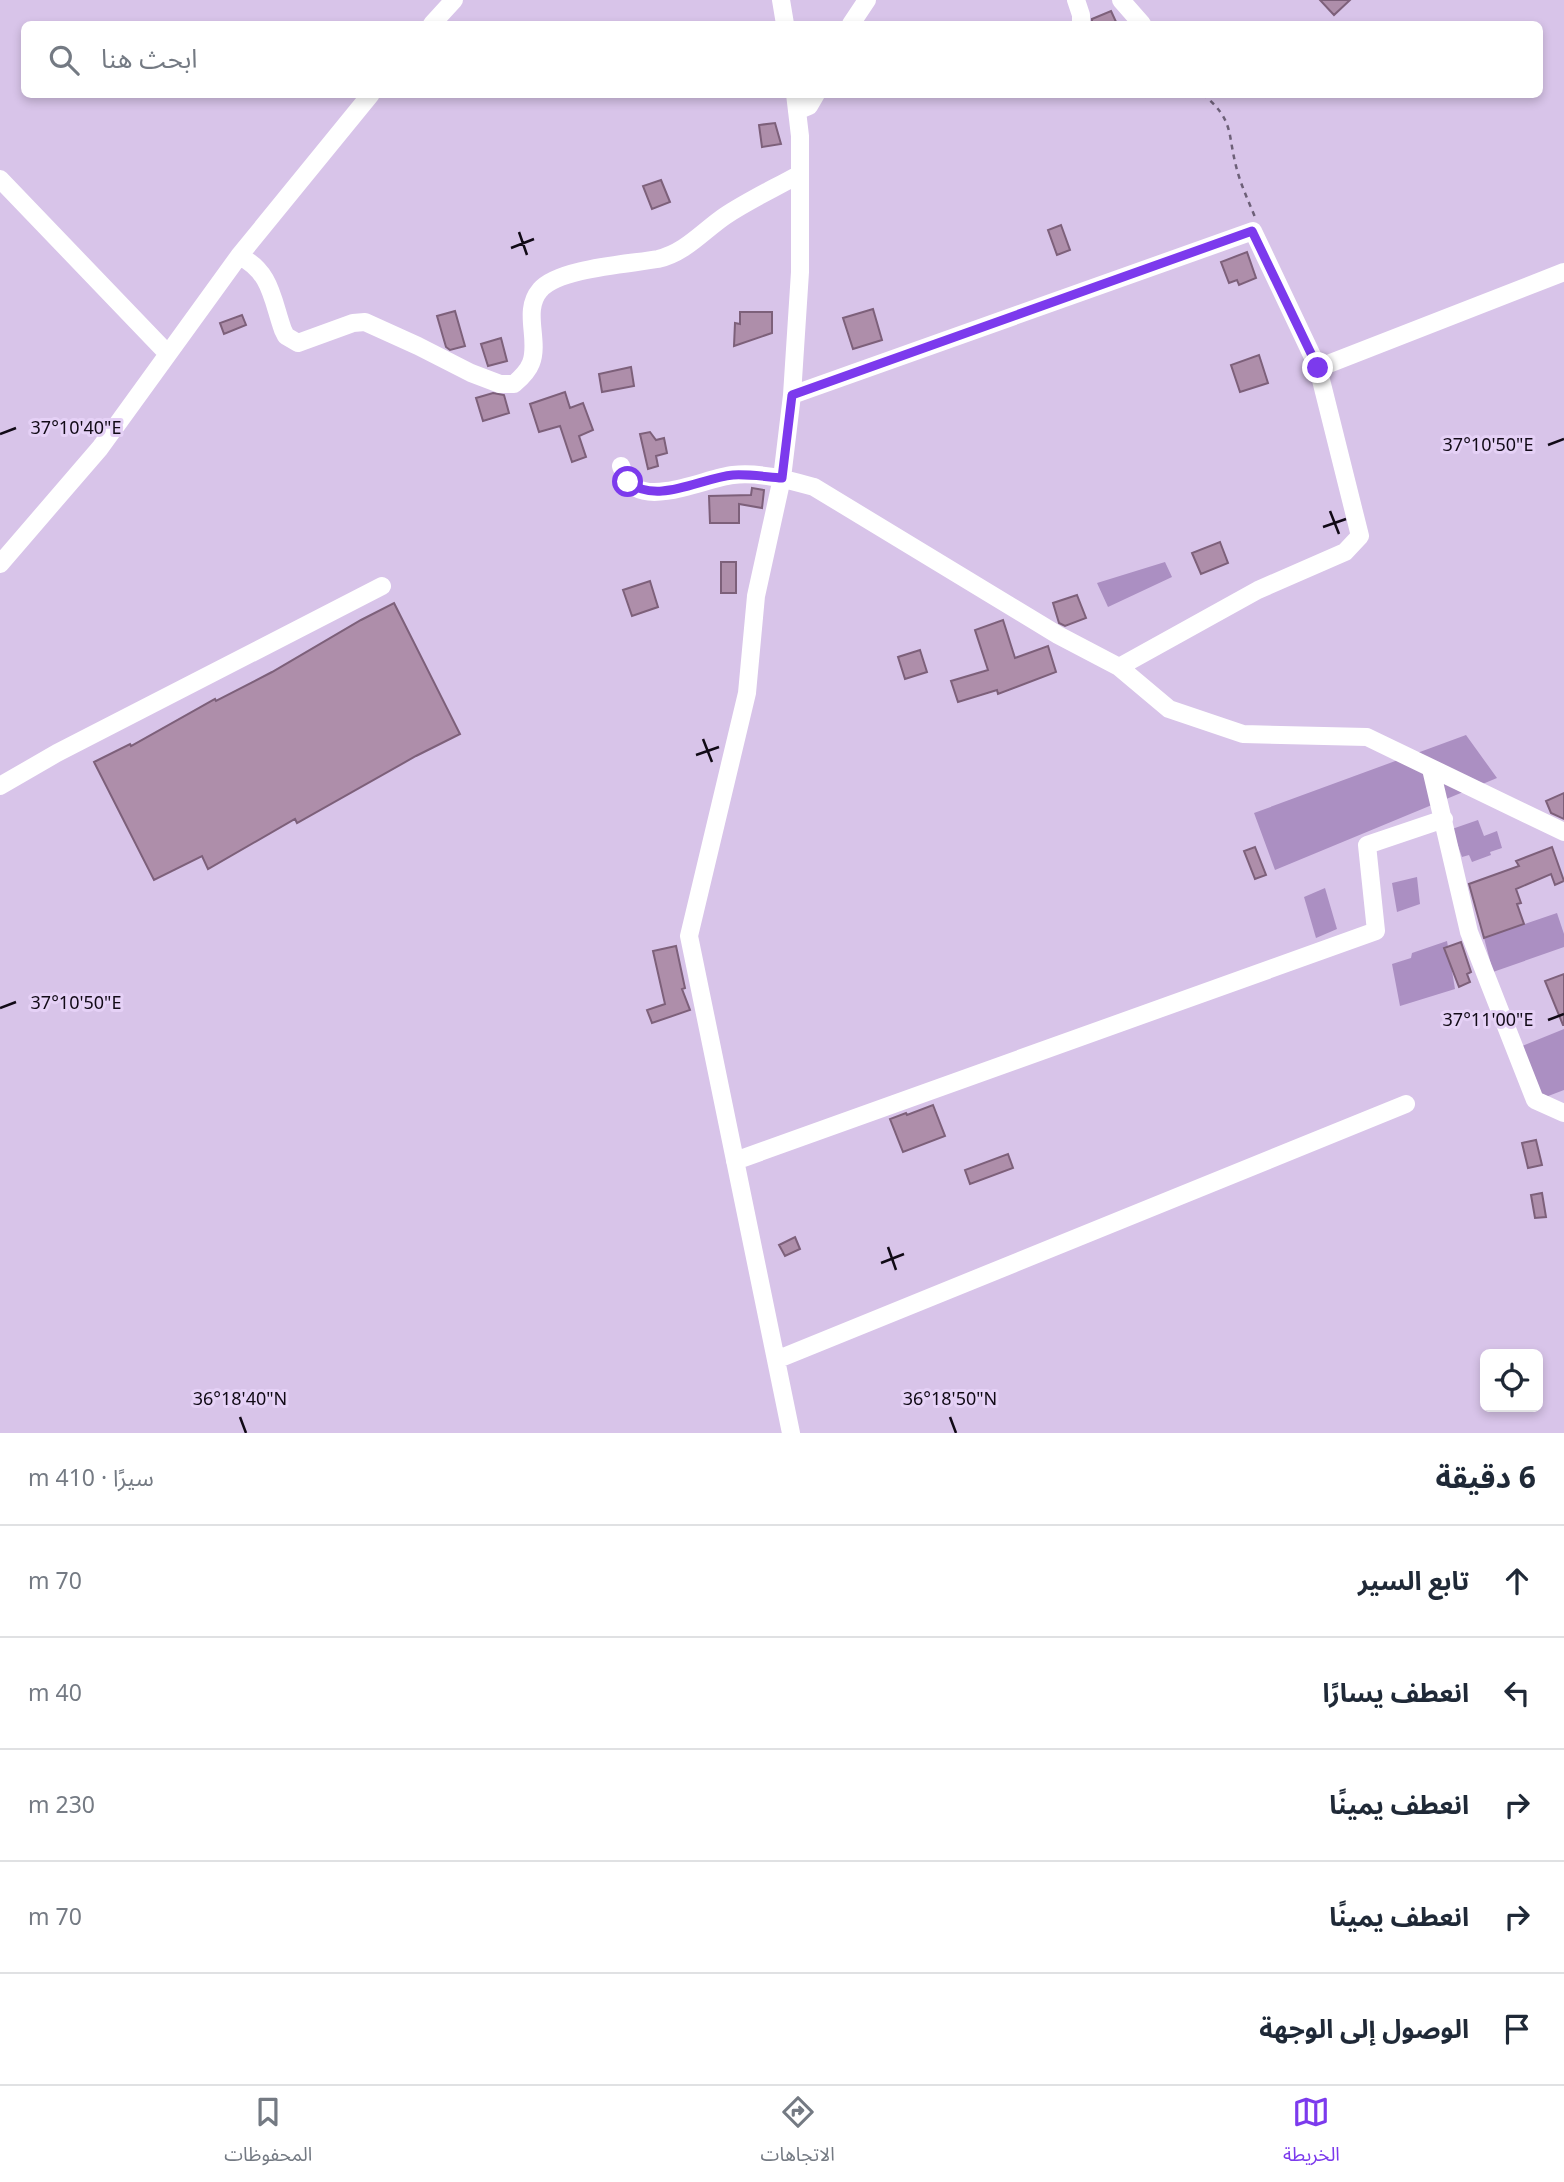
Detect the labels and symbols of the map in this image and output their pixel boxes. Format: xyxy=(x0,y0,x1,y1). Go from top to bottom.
route end xyxy=(1302,352,1333,383)
text: 37°10'40"E xyxy=(31,409,121,447)
text: 37°10'50"E xyxy=(1443,426,1533,464)
route start xyxy=(612,466,643,497)
text: 37°10'50"E xyxy=(31,984,121,1022)
text: 37°11'00"E xyxy=(1443,1001,1533,1039)
text: 36°18'40"N xyxy=(193,1380,287,1418)
text: 36°18'50"N xyxy=(903,1380,997,1418)

